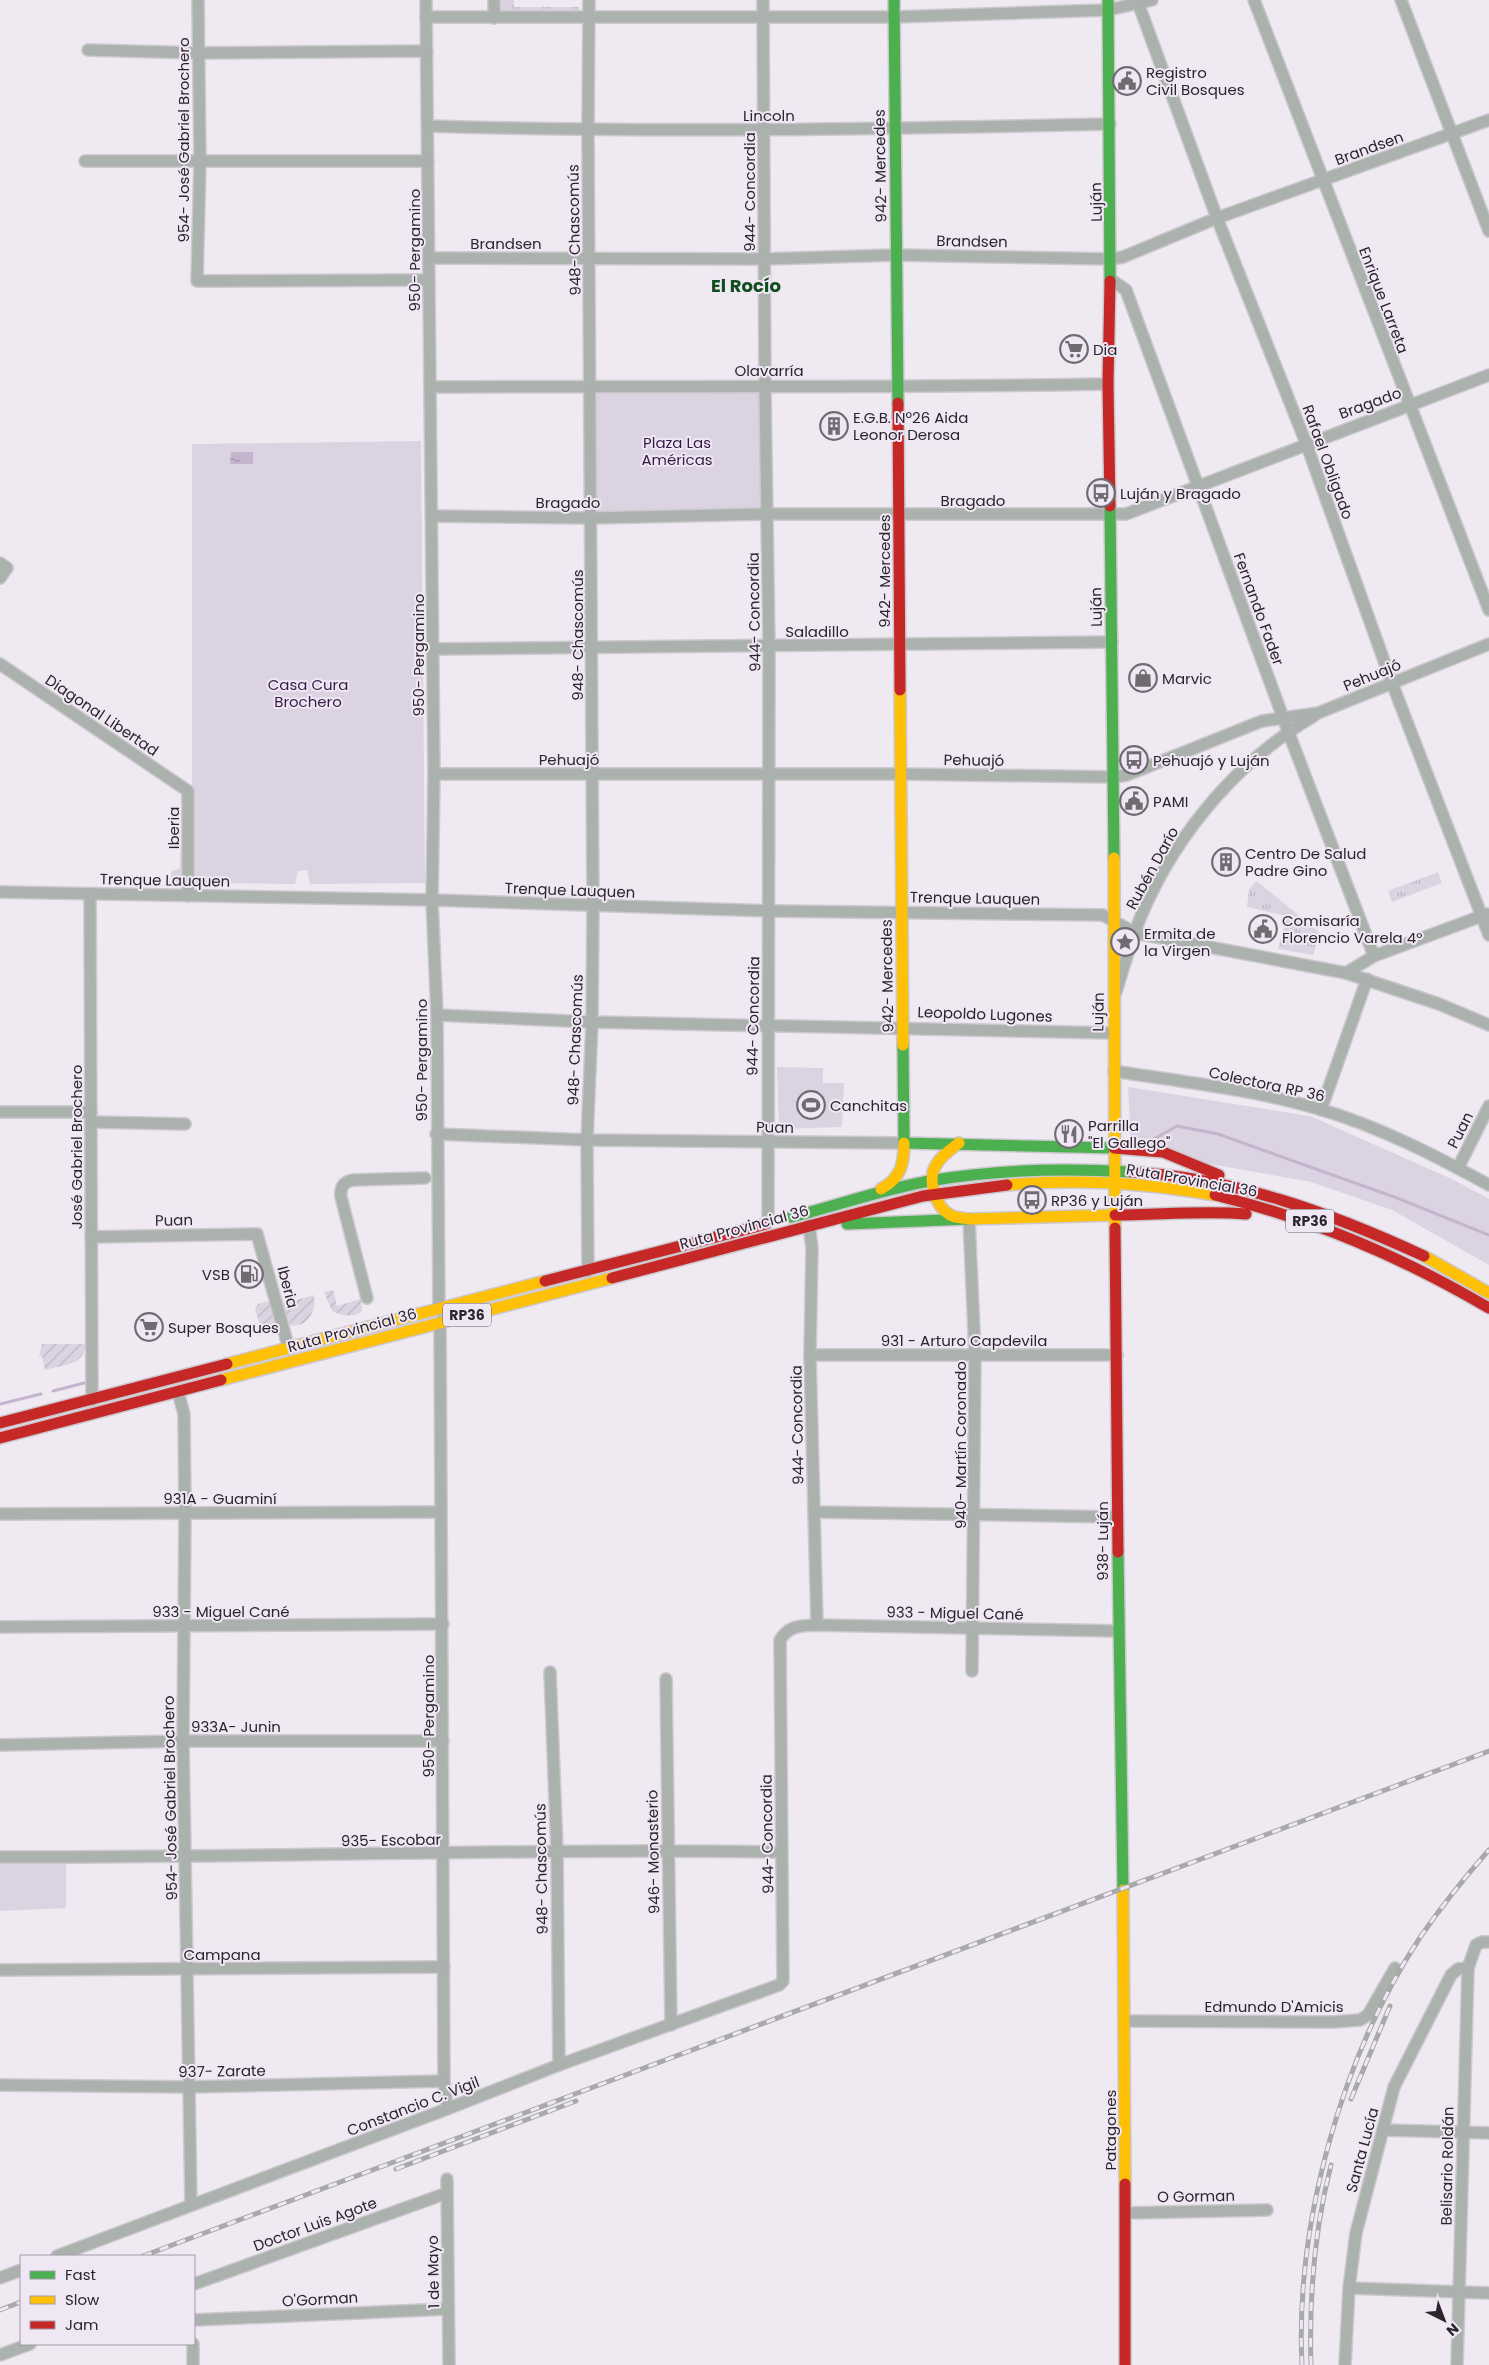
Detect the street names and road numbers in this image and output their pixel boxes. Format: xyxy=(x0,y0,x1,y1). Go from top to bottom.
street label: 954- José Gabriel Brochero xyxy=(173,37,194,243)
street label: Lincoln xyxy=(743,105,795,126)
street label: 942- Mercedes xyxy=(869,109,891,223)
street label: Brandsen xyxy=(1332,126,1406,170)
street label: 944- Concordia xyxy=(739,132,760,252)
street label: 948- Chascomús xyxy=(562,164,586,296)
street label: Luján xyxy=(1085,182,1107,222)
street label: 950- Pergamino xyxy=(404,189,425,311)
street label: Brandsen xyxy=(936,230,1008,252)
street label: Brandsen xyxy=(470,233,542,254)
street label: Enrique Larreta xyxy=(1354,244,1414,356)
street label: Olavarría xyxy=(734,360,804,381)
street label: Bragado xyxy=(1336,382,1404,424)
street label: Rafael Obligado xyxy=(1297,402,1359,522)
street label: Bragado xyxy=(941,490,1005,511)
street label: Bragado xyxy=(536,492,600,513)
street label: 942- Mercedes xyxy=(874,514,895,628)
street label: Fernando Fader xyxy=(1229,550,1289,669)
street label: 944- Concordia xyxy=(742,552,766,672)
street label: 948- Chascomús xyxy=(567,569,588,701)
street label: Luján xyxy=(1085,587,1107,627)
street label: 950- Pergamino xyxy=(408,594,429,716)
street label: Saladillo xyxy=(785,621,849,642)
street label: Pehuajó xyxy=(1340,654,1404,696)
street label: Diagonal Libertad xyxy=(41,669,163,761)
street label: Pehuajó xyxy=(539,749,599,770)
street label: Pehuajó xyxy=(943,749,1005,771)
street label: Iberia xyxy=(163,807,184,849)
street label: Rubén Darío xyxy=(1121,823,1183,913)
street label: Trenque Lauquen xyxy=(100,868,230,892)
street label: Trenque Lauquen xyxy=(504,877,636,903)
street label: Trenque Lauquen xyxy=(910,886,1040,910)
street label: 942- Mercedes xyxy=(876,919,898,1033)
street label: 944- Concordia xyxy=(741,956,765,1076)
street label: 948- Chascomús xyxy=(562,974,588,1106)
street label: Luján xyxy=(1087,992,1109,1032)
street label: 950- Pergamino xyxy=(411,999,432,1121)
street label: Leopoldo Lugones xyxy=(917,1001,1053,1027)
street label: Colectora RP 36 xyxy=(1207,1061,1327,1107)
street label: José Gabriel Brochero xyxy=(66,1065,87,1229)
street label: Puan xyxy=(1442,1108,1478,1152)
street label: Puan xyxy=(756,1116,794,1138)
street label: Ruta Provincial 36 xyxy=(1125,1158,1259,1202)
street label: Ruta Provincial 36 xyxy=(677,1200,811,1254)
street label: Puan xyxy=(155,1209,193,1231)
road number: RP36 xyxy=(1286,1210,1334,1232)
street label: Iberia xyxy=(272,1264,304,1310)
street label: Ruta Provincial 36 xyxy=(285,1303,419,1357)
road number: RP36 xyxy=(443,1304,491,1326)
street label: 931 - Arturo Capdevila xyxy=(881,1330,1047,1351)
street label: 940- Martín Coronado xyxy=(950,1361,971,1529)
street label: 944- Concordia xyxy=(785,1365,809,1485)
street label: 931A - Guaminí xyxy=(163,1488,277,1509)
street label: 938- Luján xyxy=(1092,1501,1113,1581)
street label: 933 - Miguel Cané xyxy=(152,1601,290,1622)
street label: 933 - Miguel Cané xyxy=(886,1601,1024,1625)
street label: 950- Pergamino xyxy=(418,1655,439,1777)
street label: 954- José Gabriel Brochero xyxy=(158,1695,182,1901)
street label: 933A- Junin xyxy=(191,1716,281,1737)
street label: 944- Concordia xyxy=(755,1774,779,1894)
street label: 946- Monasterio xyxy=(641,1790,665,1914)
street label: 948- Chascomús xyxy=(529,1803,553,1935)
street label: 935- Escobar xyxy=(341,1829,442,1851)
street label: Campana xyxy=(183,1944,261,1965)
street label: Edmundo D'Amicis xyxy=(1204,1996,1344,2017)
street label: 937- Zarate xyxy=(178,2060,266,2082)
street label: Constancio C. Vigil xyxy=(344,2071,482,2141)
street label: Patagones xyxy=(1100,2089,1121,2170)
street label: Santa Lucía xyxy=(1341,2105,1383,2195)
street label: Belisario Roldán xyxy=(1435,2106,1459,2226)
street label: O Gorman xyxy=(1157,2185,1235,2207)
street label: Doctor Luis Agote xyxy=(250,2192,380,2256)
street label: 1 de Mayo xyxy=(422,2235,444,2309)
street label: O'Gorman xyxy=(281,2287,359,2311)

